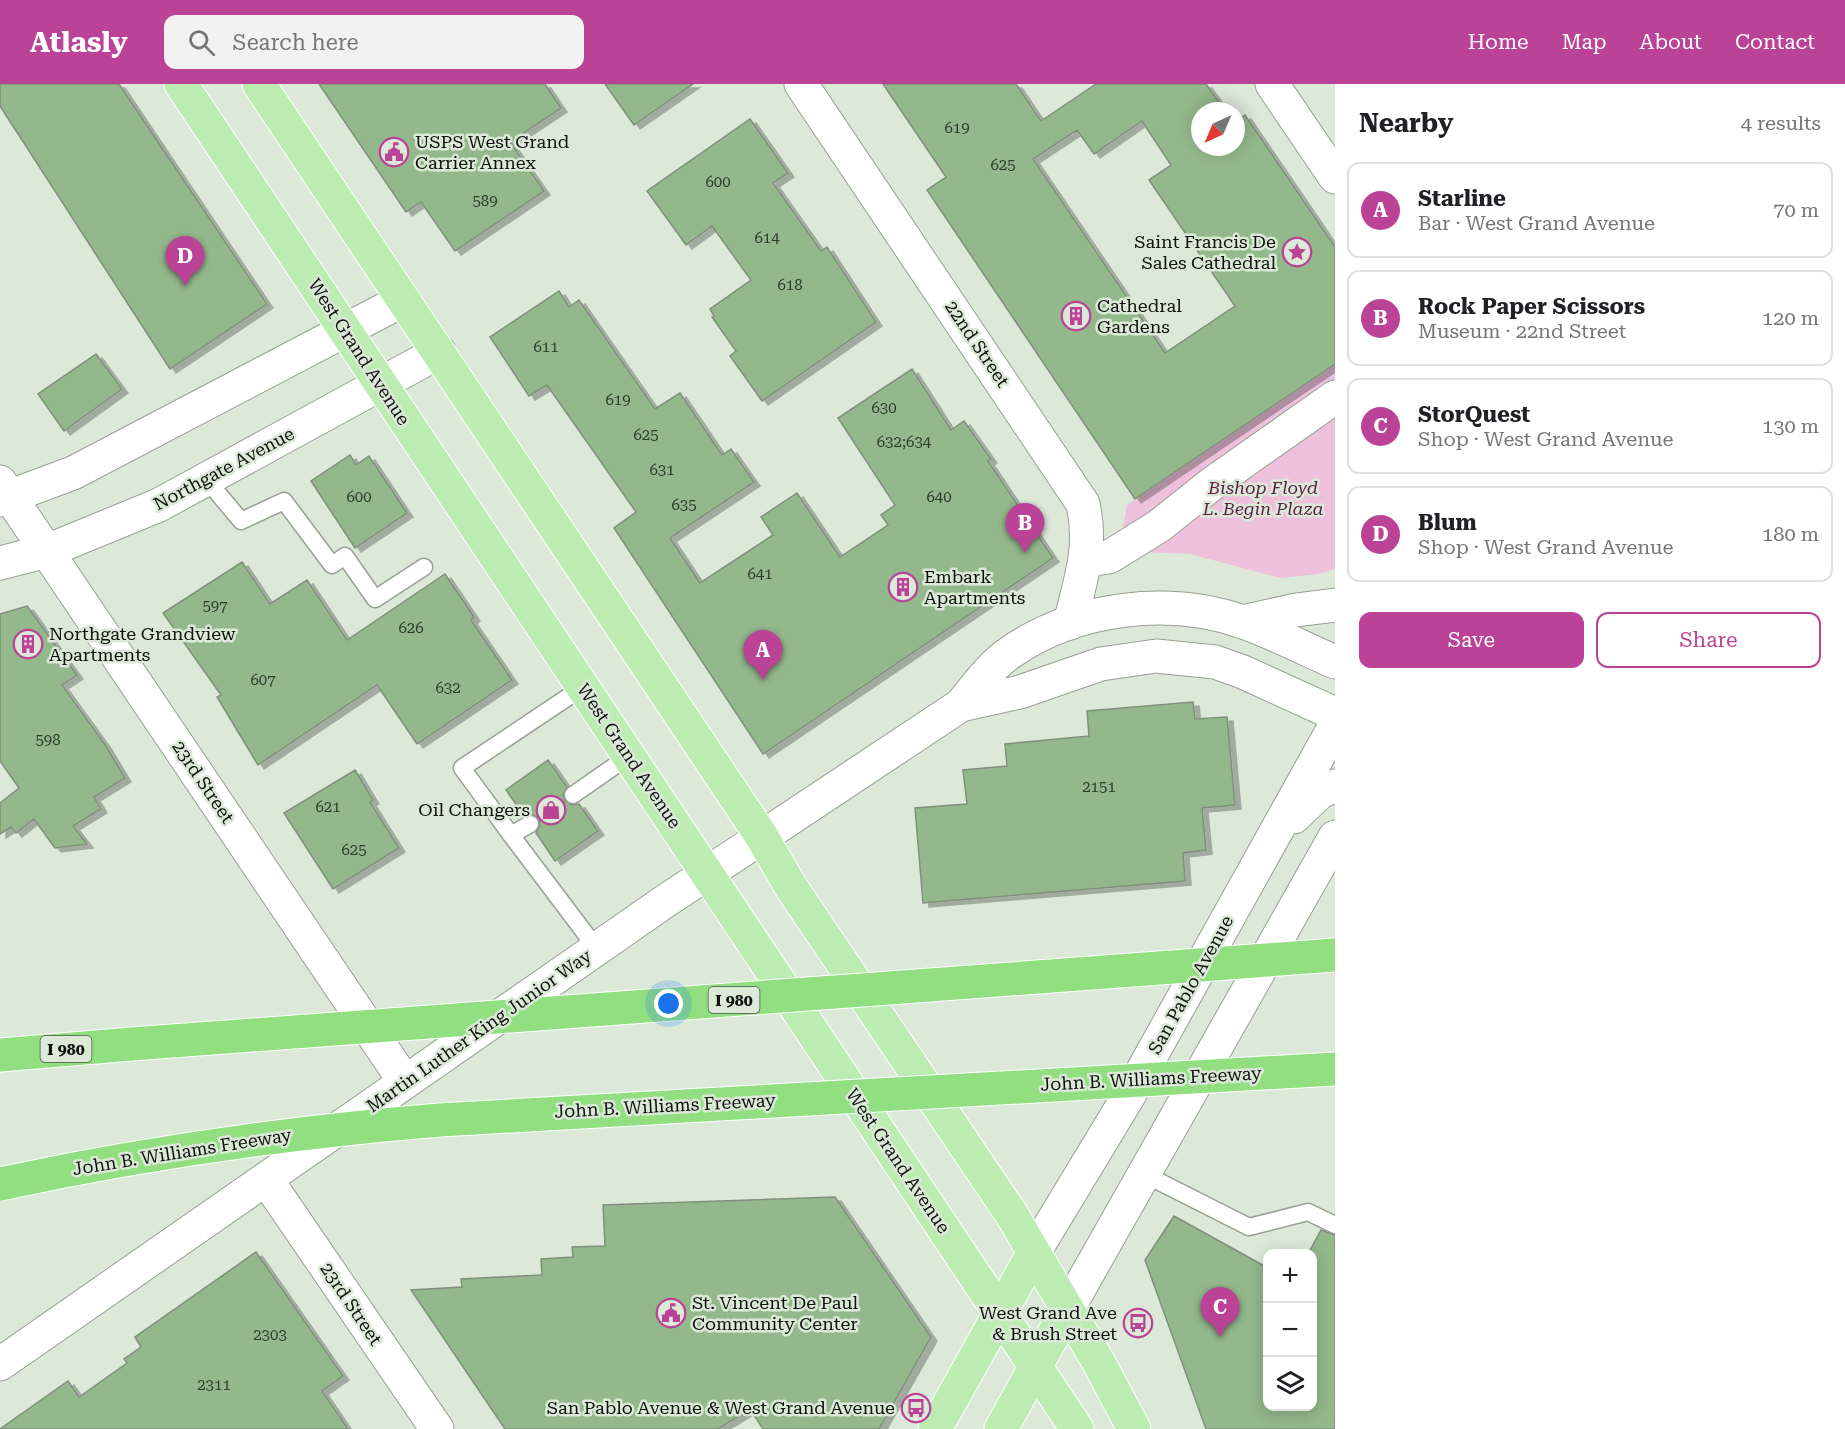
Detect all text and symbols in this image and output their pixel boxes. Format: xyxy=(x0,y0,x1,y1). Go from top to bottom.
search box xyxy=(164,15,584,69)
text: Atlasly xyxy=(30,26,128,59)
icon: search xyxy=(185,26,218,59)
text: Search here xyxy=(233,30,359,55)
text: Home xyxy=(1468,30,1529,54)
text: Map xyxy=(1562,30,1607,54)
text: About xyxy=(1640,30,1702,54)
text: Contact xyxy=(1735,30,1815,54)
north arrow xyxy=(1191,102,1245,156)
text: Nearby xyxy=(1359,108,1453,138)
text: 4 results xyxy=(1741,111,1821,135)
house number: 619 xyxy=(944,119,970,137)
place label: USPS West Grand Carrier Annex xyxy=(415,131,570,173)
public building icon: USPS West Grand Carrier Annex xyxy=(378,136,410,168)
house number: 625 xyxy=(990,156,1016,174)
house number: 600 xyxy=(705,173,731,191)
text: Starline xyxy=(1418,186,1506,211)
house number: 589 xyxy=(472,192,498,210)
text: A xyxy=(1373,198,1388,222)
text: 70 m xyxy=(1773,198,1819,222)
text: Bar · West Grand Avenue xyxy=(1418,211,1655,235)
house number: 614 xyxy=(754,229,780,247)
place label: Saint Francis De Sales Cathedral xyxy=(1134,231,1276,273)
pin: D xyxy=(166,236,204,286)
place icon: Saint Francis De Sales Cathedral xyxy=(1281,236,1313,268)
street label: West Grand Avenue xyxy=(304,275,415,429)
house number: 618 xyxy=(777,276,803,294)
text: Rock Paper Scissors xyxy=(1418,294,1645,319)
place label: Cathedral Gardens xyxy=(1097,295,1182,337)
street label: 22nd Street xyxy=(941,297,1014,391)
building icon: Cathedral Gardens xyxy=(1060,300,1092,332)
text: B xyxy=(1373,306,1388,330)
text: 120 m xyxy=(1762,306,1819,330)
text: Museum · 22nd Street xyxy=(1418,319,1626,343)
house number: 611 xyxy=(533,338,559,356)
house number: 619 xyxy=(605,391,631,409)
house number: 630 xyxy=(871,399,897,417)
text: StorQuest xyxy=(1418,402,1530,427)
text: C xyxy=(1374,414,1388,438)
text: 130 m xyxy=(1762,414,1819,438)
street label: Northgate Avenue xyxy=(150,423,298,515)
house number: 625 xyxy=(633,426,659,444)
text: Shop · West Grand Avenue xyxy=(1418,427,1673,451)
house number: 632;634 xyxy=(877,433,932,451)
house number: 631 xyxy=(649,461,675,479)
park label: Bishop Floyd L. Begin Plaza xyxy=(1202,477,1323,519)
house number: 600 xyxy=(346,488,372,506)
house number: 640 xyxy=(926,488,952,506)
house number: 635 xyxy=(671,496,697,514)
pin: B xyxy=(1006,504,1044,553)
text: Blum xyxy=(1418,510,1477,535)
text: D xyxy=(1372,522,1389,546)
text: 180 m xyxy=(1762,522,1819,546)
text: Shop · West Grand Avenue xyxy=(1418,535,1673,559)
house number: 641 xyxy=(747,565,773,583)
place label: Embark Apartments xyxy=(924,566,1025,608)
building icon: Embark Apartments xyxy=(887,571,919,603)
house number: 597 xyxy=(202,597,228,615)
button: Save xyxy=(1359,612,1584,668)
button: Share xyxy=(1596,612,1821,668)
house number: 626 xyxy=(398,619,424,637)
place label: Northgate Grandview Apartments xyxy=(49,623,236,665)
building icon: Northgate Grandview Apartments xyxy=(12,628,44,660)
pin: A xyxy=(744,630,783,680)
house number: 607 xyxy=(250,671,276,689)
house number: 632 xyxy=(435,679,461,697)
street label: West Grand Avenue xyxy=(573,679,686,832)
house number: 598 xyxy=(35,731,61,749)
street label: 23rd Street xyxy=(168,736,239,827)
house number: 2151 xyxy=(1082,778,1116,796)
shop icon: Oil Changers xyxy=(535,794,567,826)
house number: 621 xyxy=(315,798,341,816)
place label: Oil Changers xyxy=(418,799,530,820)
house number: 625 xyxy=(341,841,367,859)
street label: San Pablo Avenue xyxy=(1144,912,1237,1058)
street label: Martin Luther King Junior Way xyxy=(362,944,596,1117)
road number: I 980 xyxy=(708,987,760,1013)
your location xyxy=(654,989,683,1018)
road number: I 980 xyxy=(40,1036,92,1062)
street label: John B. Williams Freeway xyxy=(1040,1062,1263,1095)
street label: West Grand Avenue xyxy=(842,1084,955,1237)
street label: John B. Williams Freeway xyxy=(554,1089,777,1122)
street label: John B. Williams Freeway xyxy=(71,1124,293,1179)
map controls xyxy=(1263,1249,1317,1411)
button: + xyxy=(1263,1249,1317,1303)
street label: 23rd Street xyxy=(316,1258,387,1349)
pin: C xyxy=(1200,1288,1240,1337)
place label: St. Vincent De Paul Community Center xyxy=(692,1292,859,1334)
public building icon: St. Vincent De Paul Community Center xyxy=(655,1297,687,1329)
place label: West Grand Ave & Brush Street xyxy=(979,1302,1117,1344)
button: − xyxy=(1263,1303,1317,1357)
bus stop icon: West Grand Ave & Brush Street xyxy=(1122,1307,1154,1339)
house number: 2303 xyxy=(253,1326,287,1344)
button: layers xyxy=(1263,1357,1317,1411)
house number: 2311 xyxy=(197,1376,231,1394)
bus stop icon: San Pablo Avenue & West Grand Avenue xyxy=(900,1392,932,1424)
place label: San Pablo Avenue & West Grand Avenue xyxy=(547,1397,895,1418)

